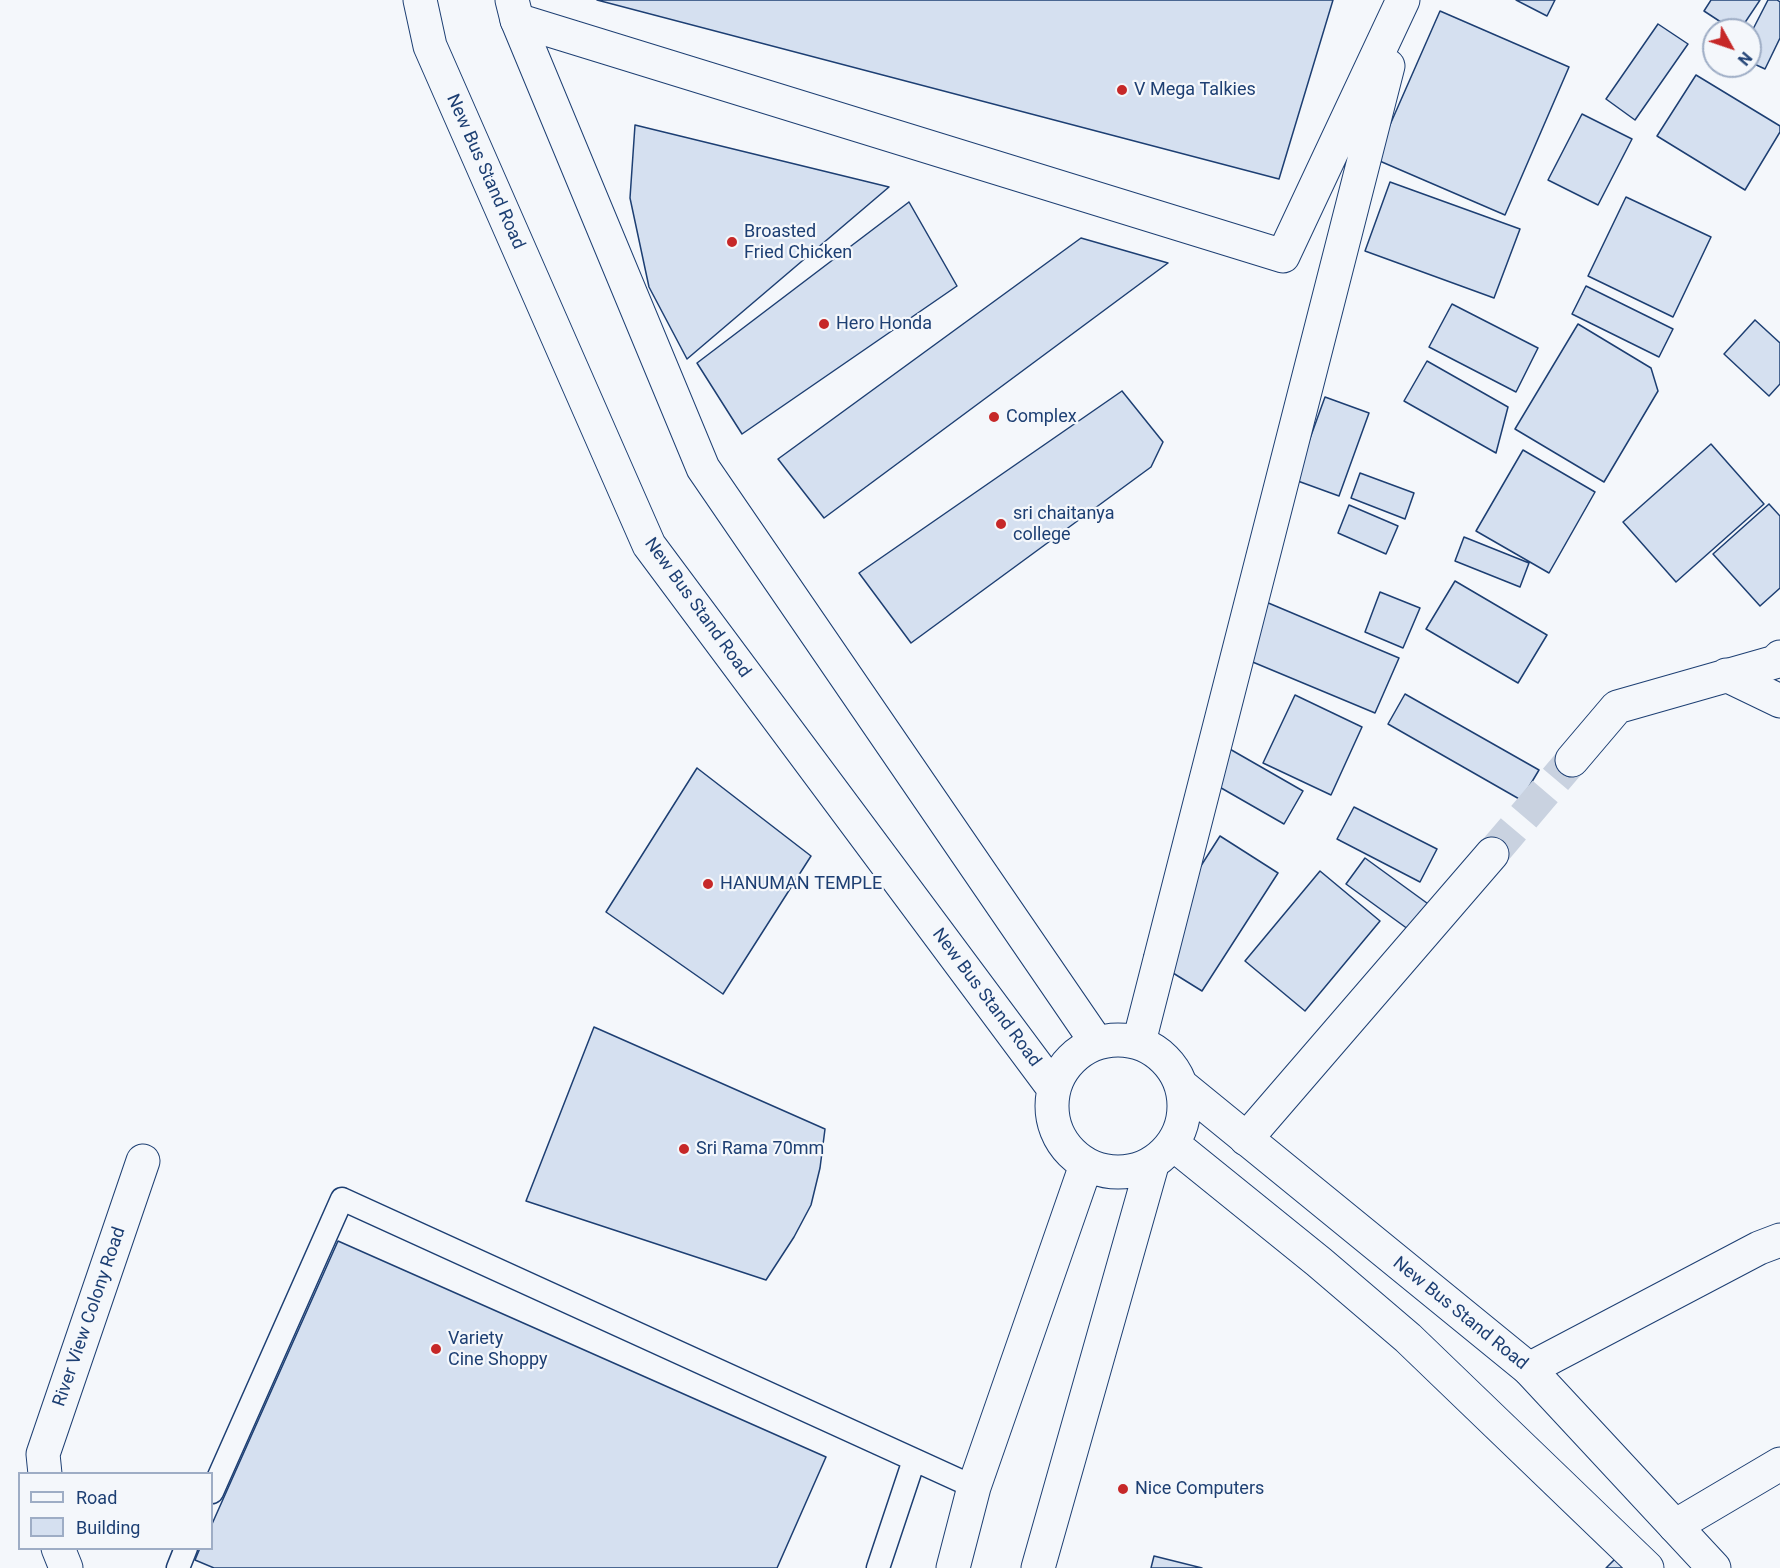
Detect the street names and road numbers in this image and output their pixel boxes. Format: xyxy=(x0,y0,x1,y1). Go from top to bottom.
street label: New Bus Stand Road xyxy=(441,91,529,253)
street label: New Bus Stand Road xyxy=(639,534,755,682)
street label: New Bus Stand Road xyxy=(927,925,1045,1071)
street label: River View Colony Road xyxy=(49,1224,131,1410)
street label: New Bus Stand Road xyxy=(1388,1253,1532,1375)

